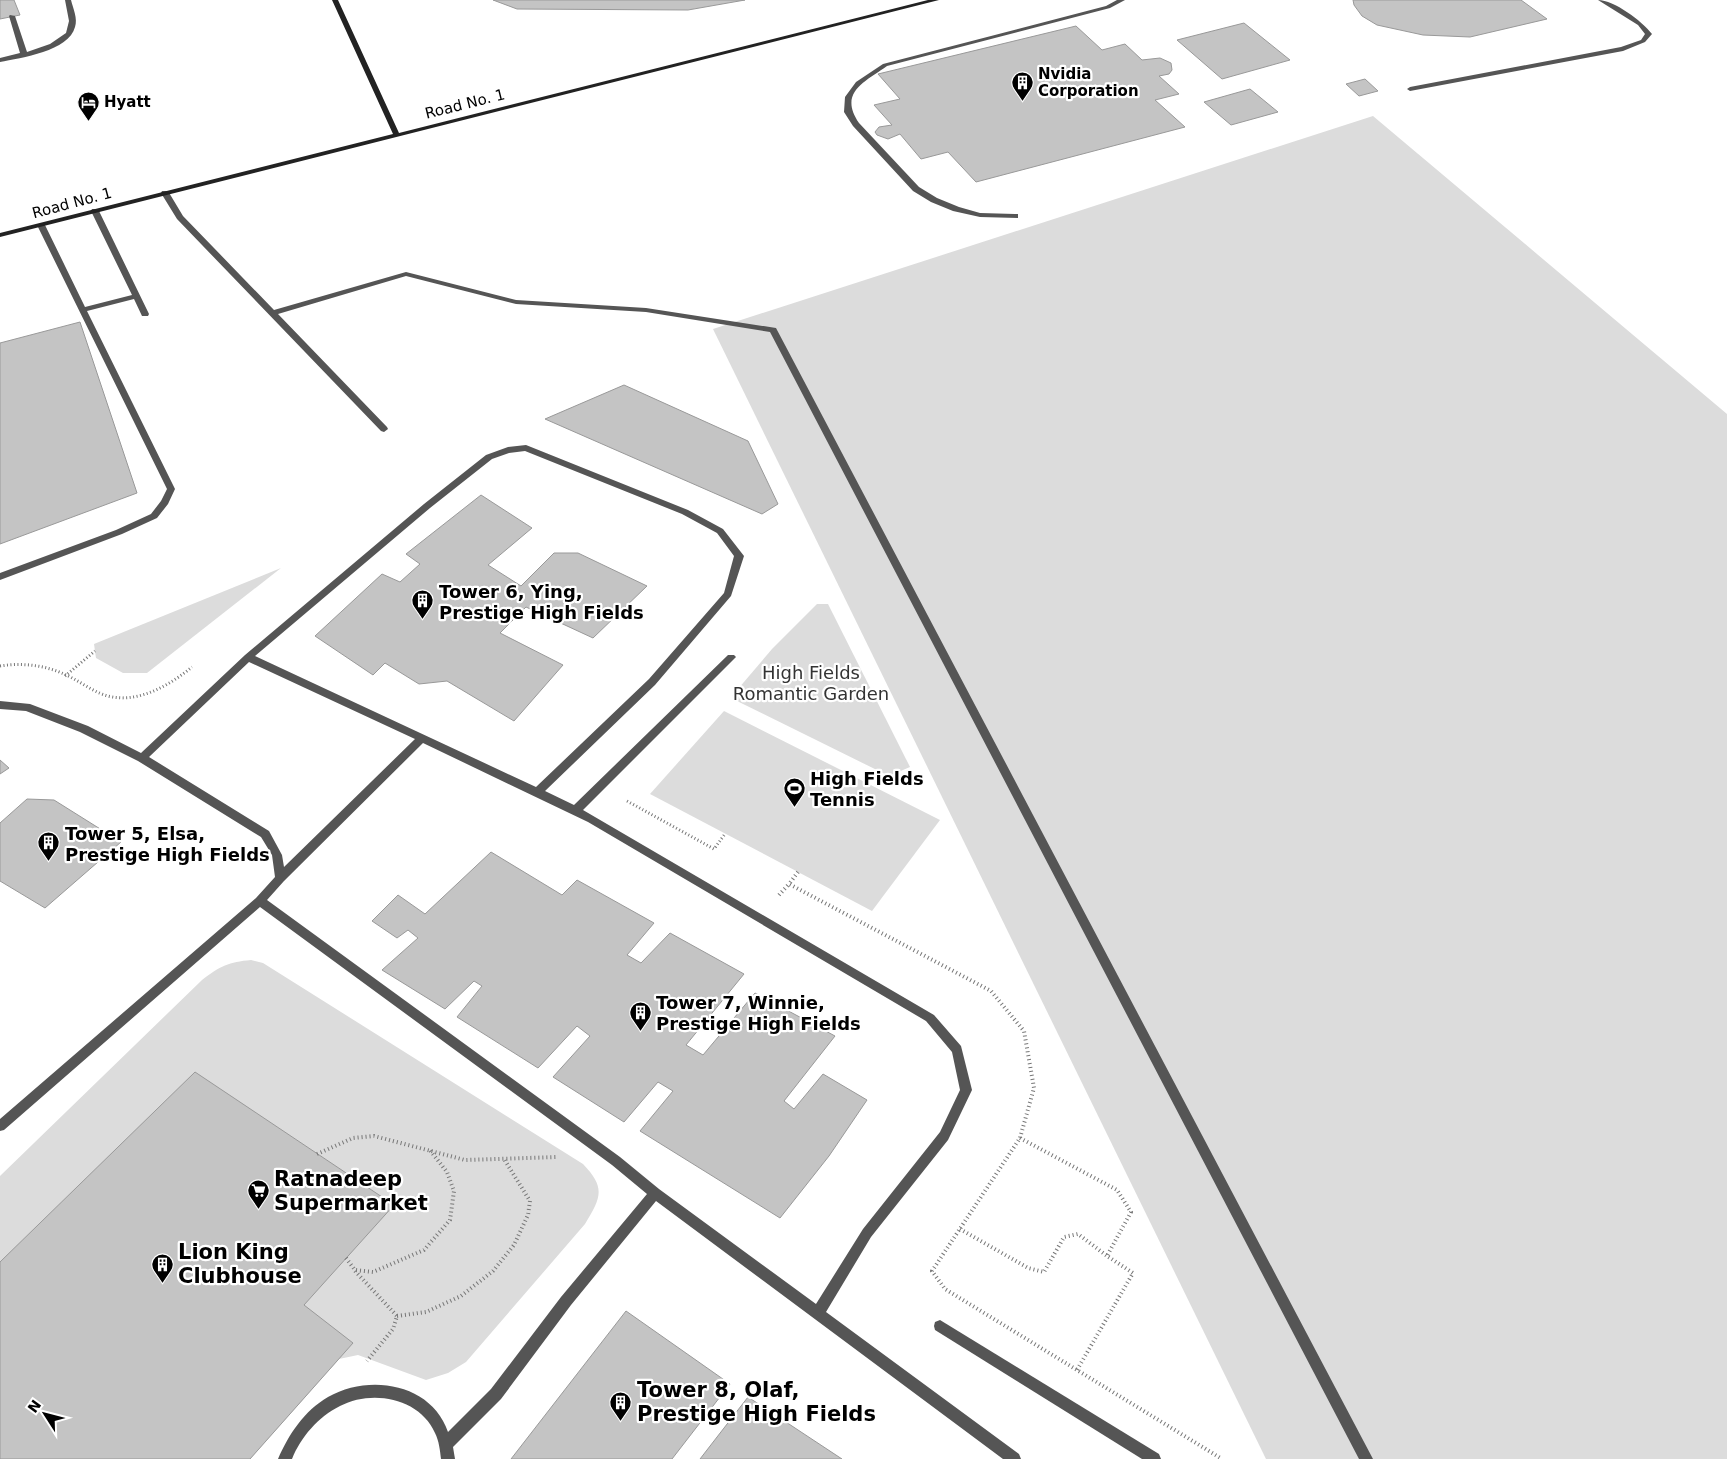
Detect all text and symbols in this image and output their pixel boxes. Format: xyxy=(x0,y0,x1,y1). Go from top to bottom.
place label: Nvidia Corporation xyxy=(1038,65,1139,100)
building icon: Nvidia Corporation xyxy=(1010,71,1034,102)
street label: Road No. 1 xyxy=(423,85,507,123)
hotel icon: Hyatt xyxy=(76,90,100,121)
place label: Hyatt xyxy=(104,93,151,111)
street label: Road No. 1 xyxy=(30,184,114,222)
place label: Tower 6, Ying, Prestige High Fields xyxy=(439,581,644,623)
building icon: Tower 6, Ying, Prestige High Fields xyxy=(411,589,435,620)
park label: High Fields Romantic Garden xyxy=(733,662,889,704)
place label: High Fields Tennis xyxy=(810,768,924,810)
sports icon: High Fields Tennis xyxy=(782,776,806,807)
place label: Tower 5, Elsa, Prestige High Fields xyxy=(65,823,270,865)
building icon: Tower 5, Elsa, Prestige High Fields xyxy=(37,831,61,862)
place label: Tower 7, Winnie, Prestige High Fields xyxy=(656,992,861,1034)
building icon: Tower 7, Winnie, Prestige High Fields xyxy=(628,1000,652,1031)
place label: Ratnadeep Supermarket xyxy=(274,1167,428,1215)
supermarket icon: Ratnadeep Supermarket xyxy=(246,1179,270,1210)
place label: Lion King Clubhouse xyxy=(178,1240,302,1288)
building icon: Lion King Clubhouse xyxy=(150,1252,174,1283)
place label: Tower 8, Olaf, Prestige High Fields xyxy=(637,1378,876,1426)
north arrow xyxy=(20,1389,70,1439)
building icon: Tower 8, Olaf, Prestige High Fields xyxy=(609,1390,633,1421)
text: N xyxy=(25,1397,44,1416)

